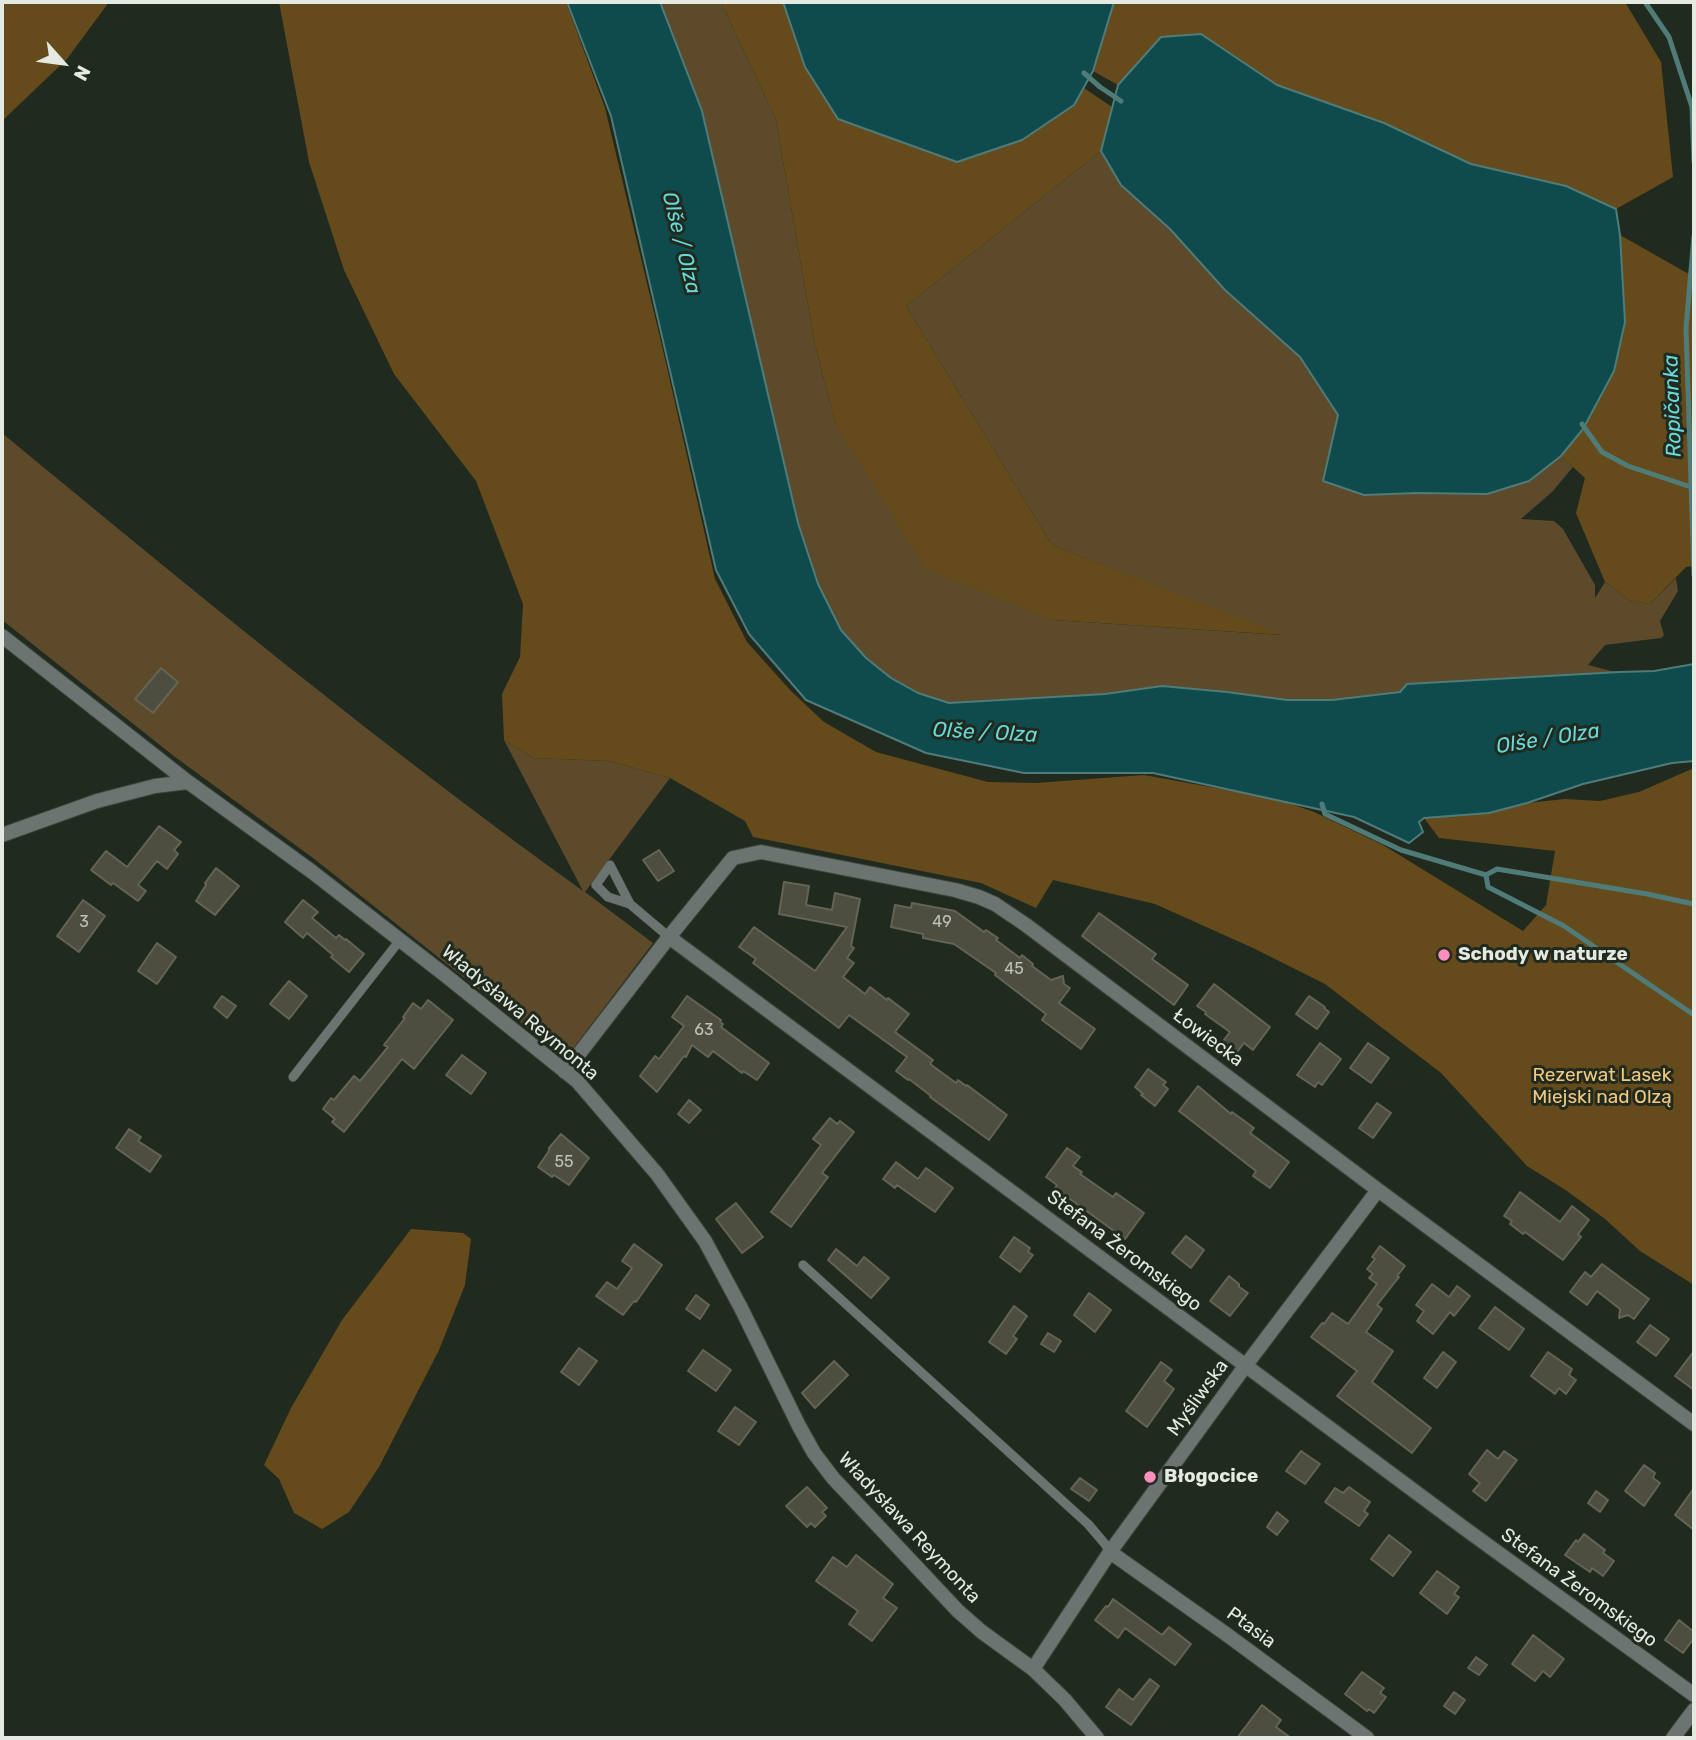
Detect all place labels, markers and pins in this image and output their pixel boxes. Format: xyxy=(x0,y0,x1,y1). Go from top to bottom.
place label: Schody w naturze xyxy=(1458,944,1628,966)
marker: Schody w naturze xyxy=(1436,947,1452,963)
place label: Błogocice xyxy=(1164,1466,1258,1488)
marker: Błogocice xyxy=(1142,1469,1158,1485)

